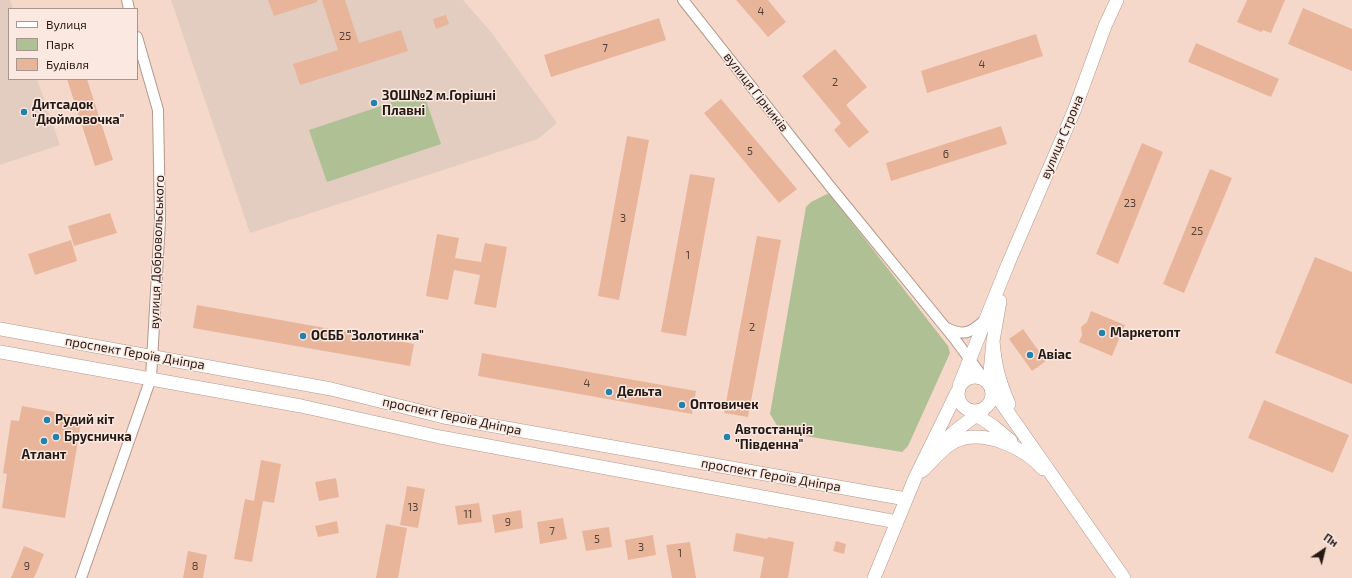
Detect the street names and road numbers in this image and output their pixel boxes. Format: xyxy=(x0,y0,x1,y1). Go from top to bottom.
street label: вулиця Гірників xyxy=(720,49,792,135)
street label: вулиця Строна xyxy=(1037,93,1087,181)
street label: вулиця Добровольського xyxy=(147,175,167,329)
street label: проспект Героїв Дніпра xyxy=(64,333,206,373)
street label: проспект Героїв Дніпра xyxy=(381,394,523,438)
street label: проспект Героїв Дніпра xyxy=(700,455,842,495)

